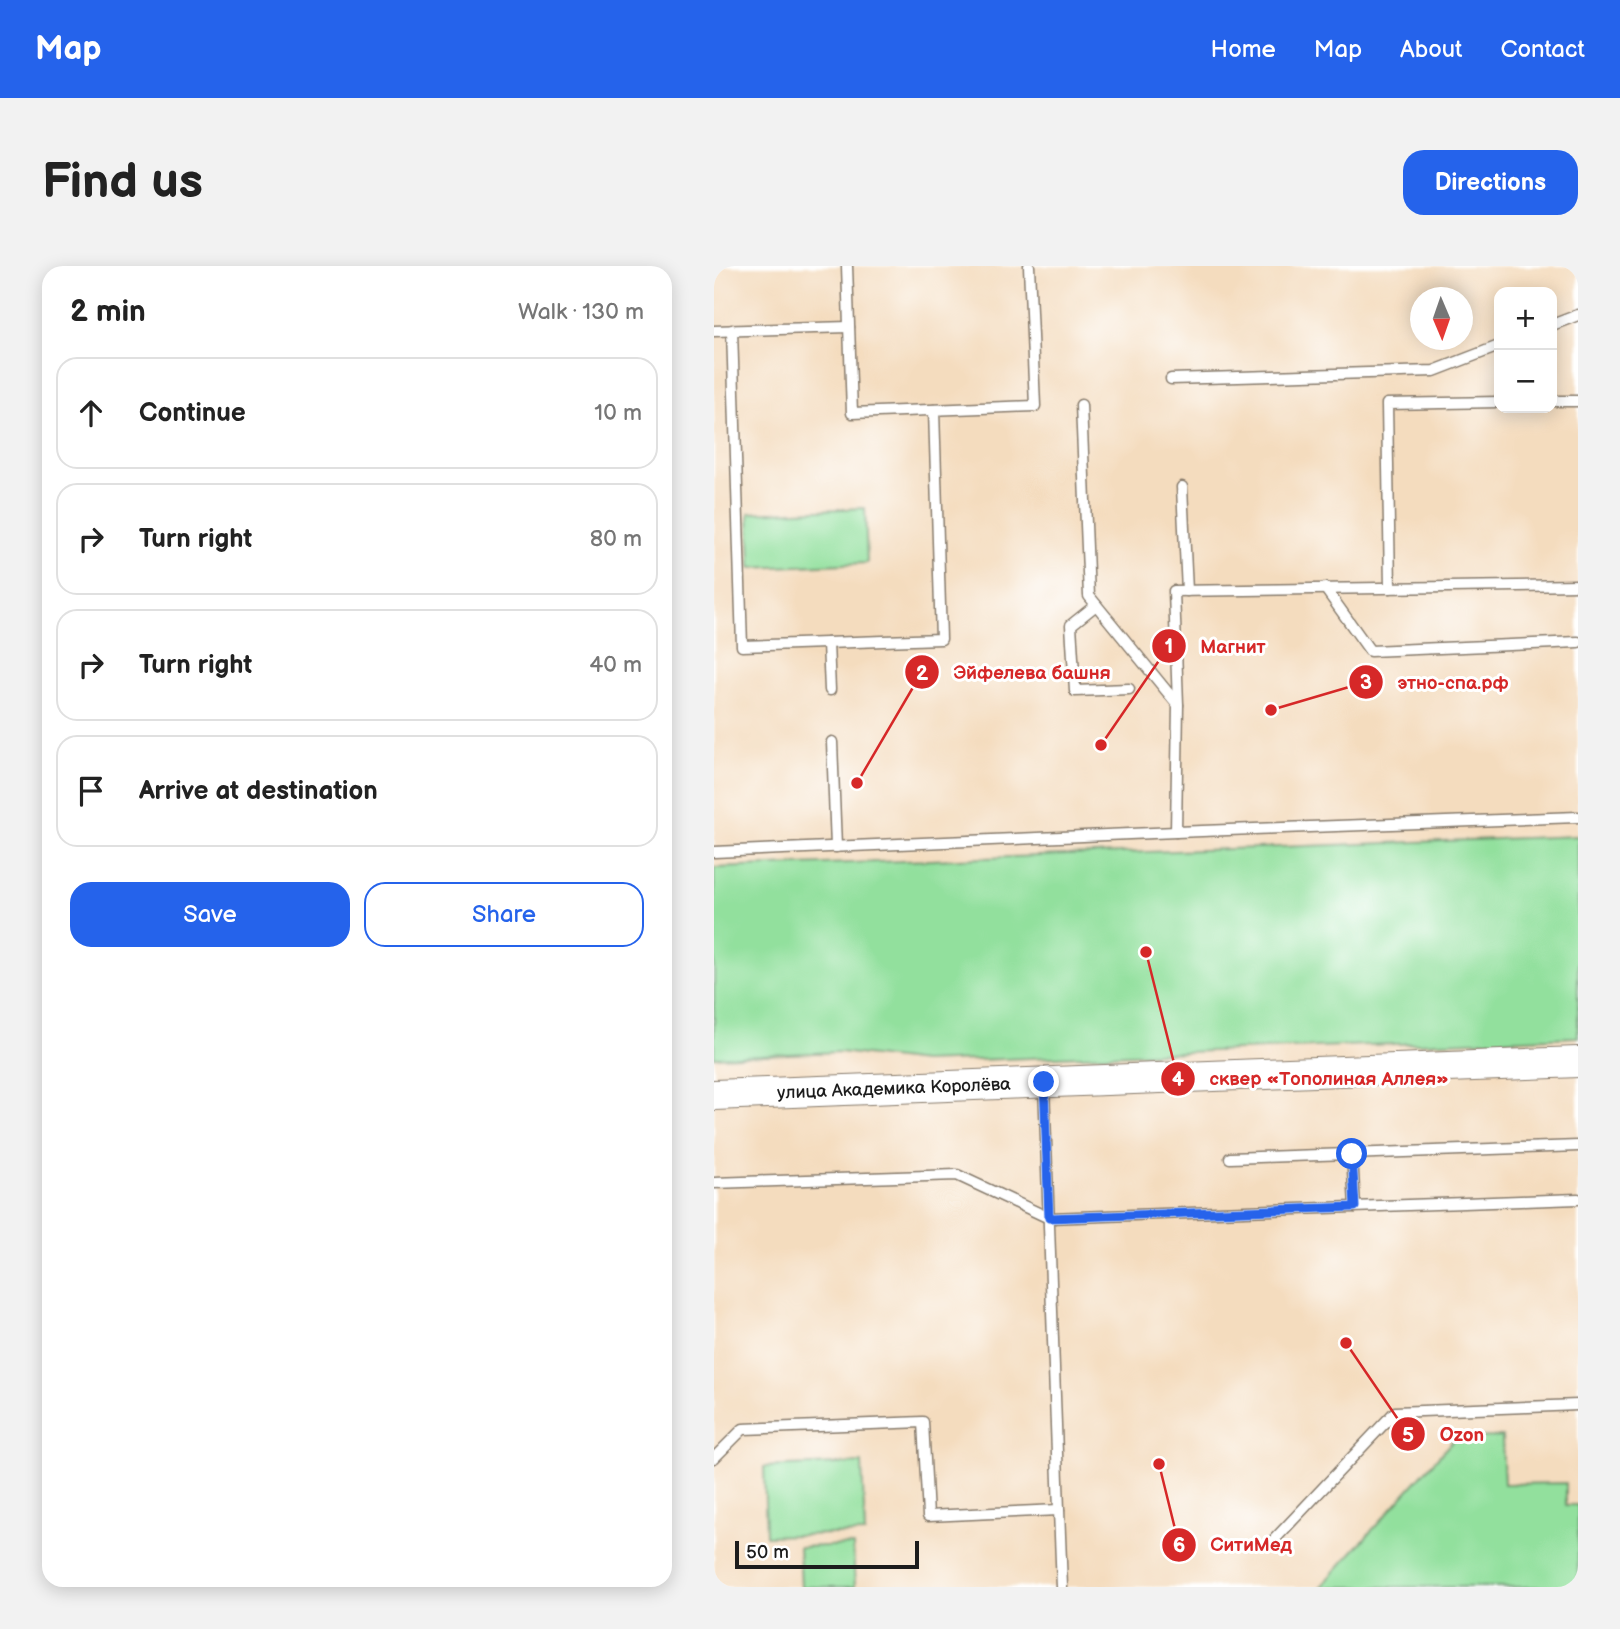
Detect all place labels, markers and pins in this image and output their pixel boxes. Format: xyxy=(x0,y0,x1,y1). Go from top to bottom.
callout: Магнит xyxy=(1152,626,1280,666)
callout: Эйфелева башня xyxy=(904,652,1125,692)
callout: этно-спа.рф xyxy=(1348,662,1522,702)
callout: сквер «Тополиная Аллея» xyxy=(1161,1059,1463,1099)
callout: Ozon xyxy=(1391,1414,1498,1454)
callout: СитиМед xyxy=(1161,1525,1306,1565)

